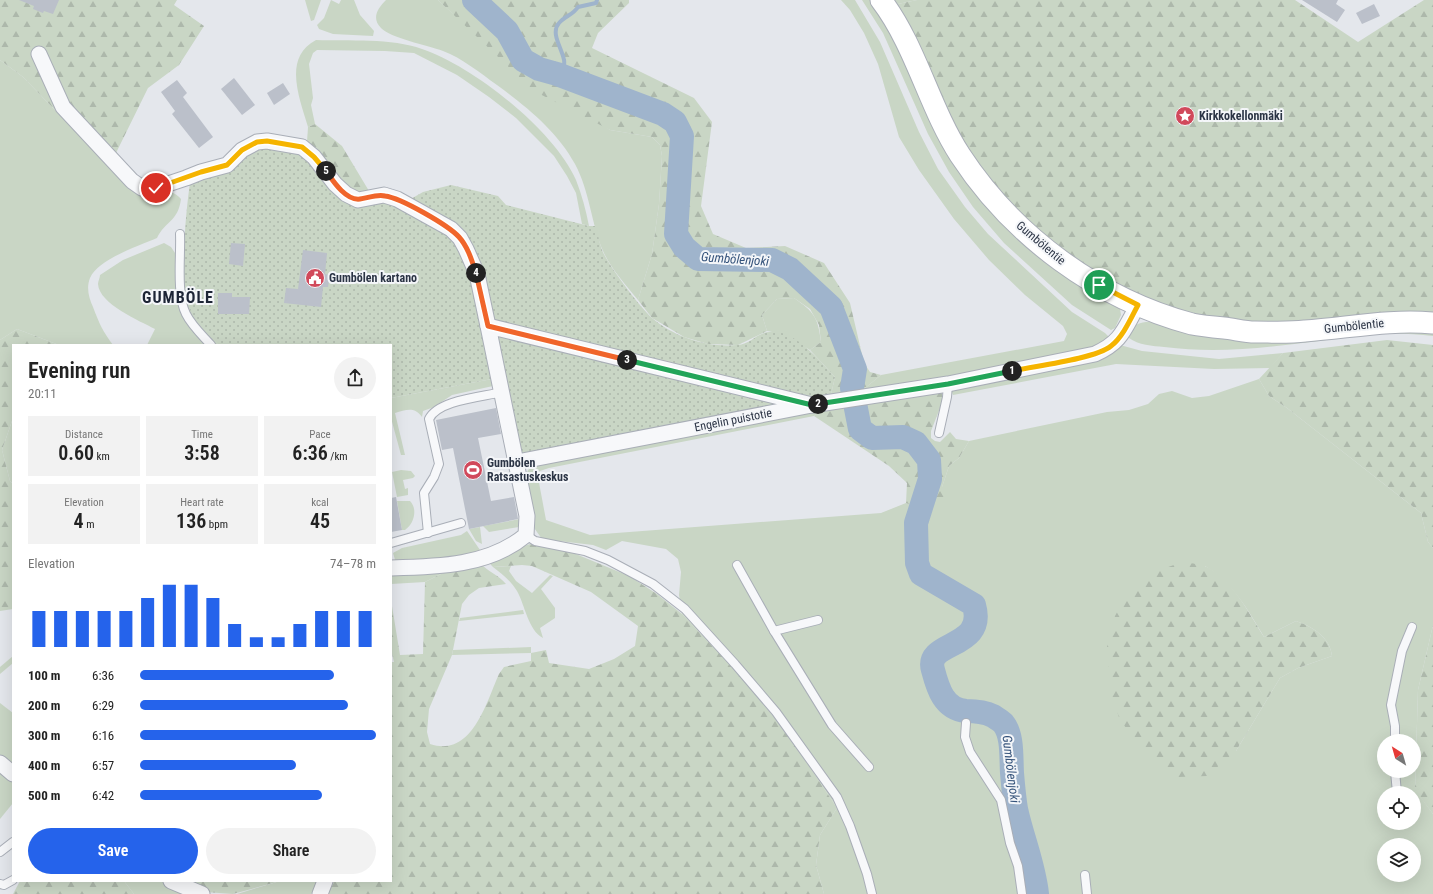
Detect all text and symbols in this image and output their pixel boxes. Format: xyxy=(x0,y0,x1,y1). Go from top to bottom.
place icon: Kirkkokellonmäki xyxy=(1174,105,1196,127)
place label: Kirkkokellonmäki xyxy=(1199,109,1283,123)
pin: 5 xyxy=(316,161,336,181)
text: 5 xyxy=(323,164,329,177)
pin xyxy=(139,171,173,205)
icon: check xyxy=(145,177,167,199)
street label: Gumbölentie xyxy=(1014,218,1069,268)
water label: Gumbölenjoki xyxy=(700,249,770,269)
pin: 4 xyxy=(466,263,486,283)
text: 4 xyxy=(473,266,479,279)
public building icon: Gumbölen kartano xyxy=(304,267,326,289)
pin xyxy=(1082,268,1116,302)
place label: Gumbölen kartano xyxy=(329,271,417,285)
icon: arrive xyxy=(1088,274,1110,296)
district label: GUMBÖLE xyxy=(142,288,214,307)
street label: Gumbölentie xyxy=(1323,316,1385,336)
pin: 3 xyxy=(617,350,637,370)
text: 3 xyxy=(624,353,630,366)
button: share xyxy=(334,357,376,399)
text: Evening run xyxy=(28,358,130,383)
pin: 1 xyxy=(1002,361,1022,381)
text: 1 xyxy=(1009,364,1015,377)
text: 20:11 xyxy=(28,386,57,401)
pin: 2 xyxy=(808,394,828,414)
text: 2 xyxy=(815,397,821,410)
street label: Engelin puistotie xyxy=(693,406,773,434)
text: Distance xyxy=(65,428,103,441)
text: Time xyxy=(191,428,213,441)
text: Pace xyxy=(309,428,331,441)
text: 0.60 xyxy=(58,441,94,465)
text: 3:58 xyxy=(184,441,220,465)
text: 6:36 xyxy=(292,441,328,465)
text: km xyxy=(94,450,110,463)
text: /km xyxy=(328,450,348,463)
place label: Gumbölen Ratsastuskeskus xyxy=(487,456,569,484)
sports icon: Gumbölen Ratsastuskeskus xyxy=(462,459,484,481)
text: Elevation xyxy=(64,496,104,509)
text: Heart rate xyxy=(180,496,224,509)
text: kcal xyxy=(311,496,329,509)
text: 4 xyxy=(74,509,84,533)
text: 136 xyxy=(176,509,206,533)
text: 45 xyxy=(310,509,330,533)
text: m xyxy=(84,518,94,531)
text: bpm xyxy=(206,518,228,531)
text: Elevation xyxy=(28,556,75,571)
text: 74–78 m xyxy=(330,556,376,571)
text: 100 m xyxy=(28,668,60,683)
text: 6:36 xyxy=(92,668,114,683)
text: 200 m xyxy=(28,698,60,713)
text: 6:29 xyxy=(92,698,114,713)
text: 300 m xyxy=(28,728,60,743)
text: 6:16 xyxy=(92,728,114,743)
water label: Gumbölenjoki xyxy=(999,734,1023,804)
north arrow xyxy=(1377,734,1421,778)
map controls xyxy=(1377,734,1421,882)
text: 400 m xyxy=(28,758,60,773)
text: 6:57 xyxy=(92,758,114,773)
button: locate xyxy=(1377,786,1421,830)
text: 500 m xyxy=(28,788,60,803)
text: 6:42 xyxy=(92,788,114,803)
button: Save xyxy=(28,828,198,874)
button: Share xyxy=(206,828,376,874)
button: layers xyxy=(1377,838,1421,882)

